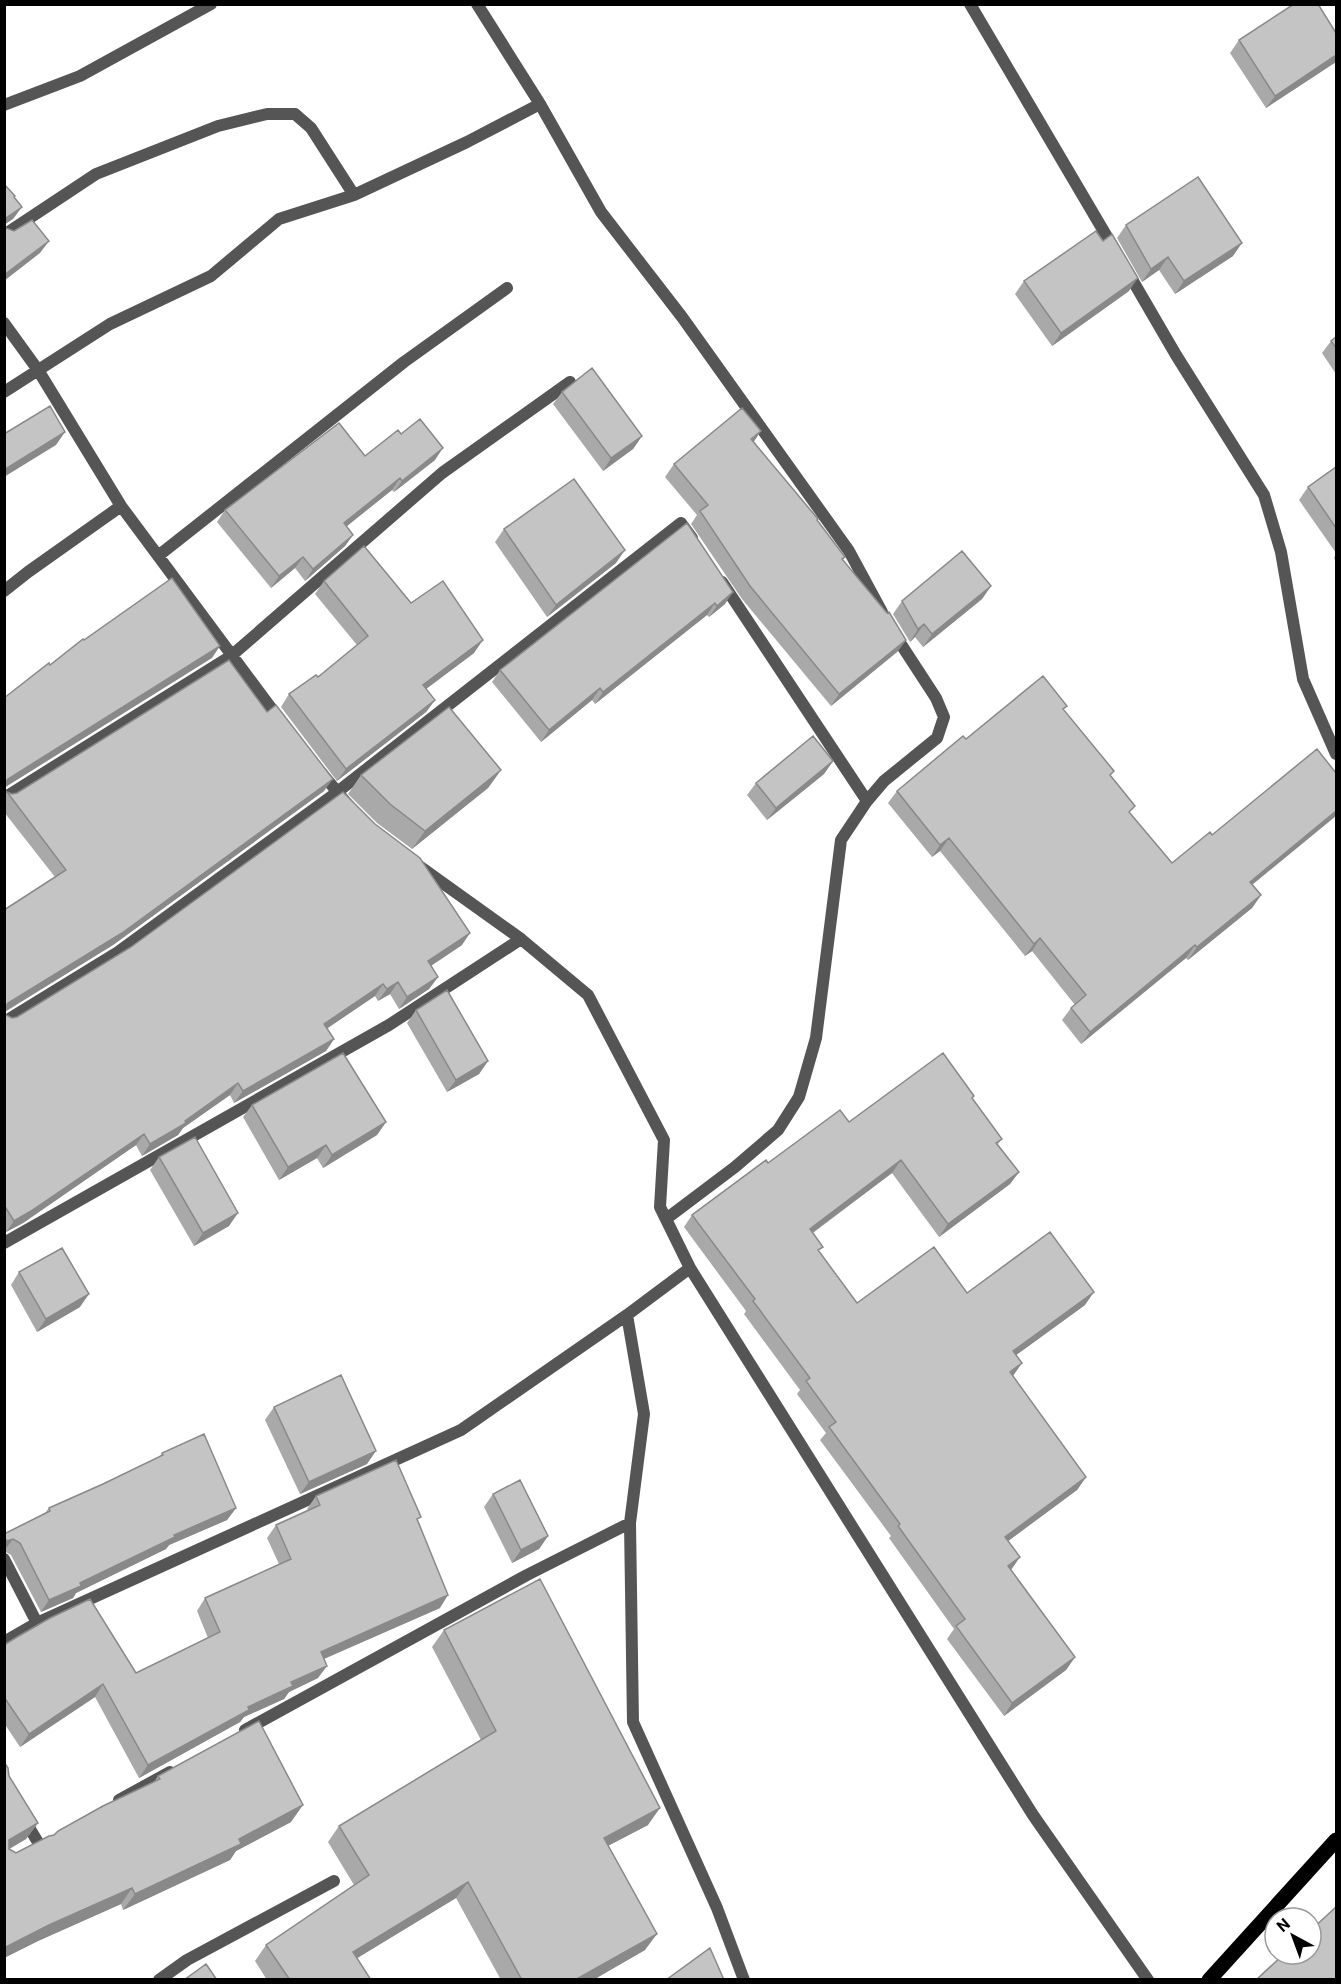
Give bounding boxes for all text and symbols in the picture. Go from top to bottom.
north arrow [1263,1906,1323,1966]
text: N [1273,1914,1294,1936]

